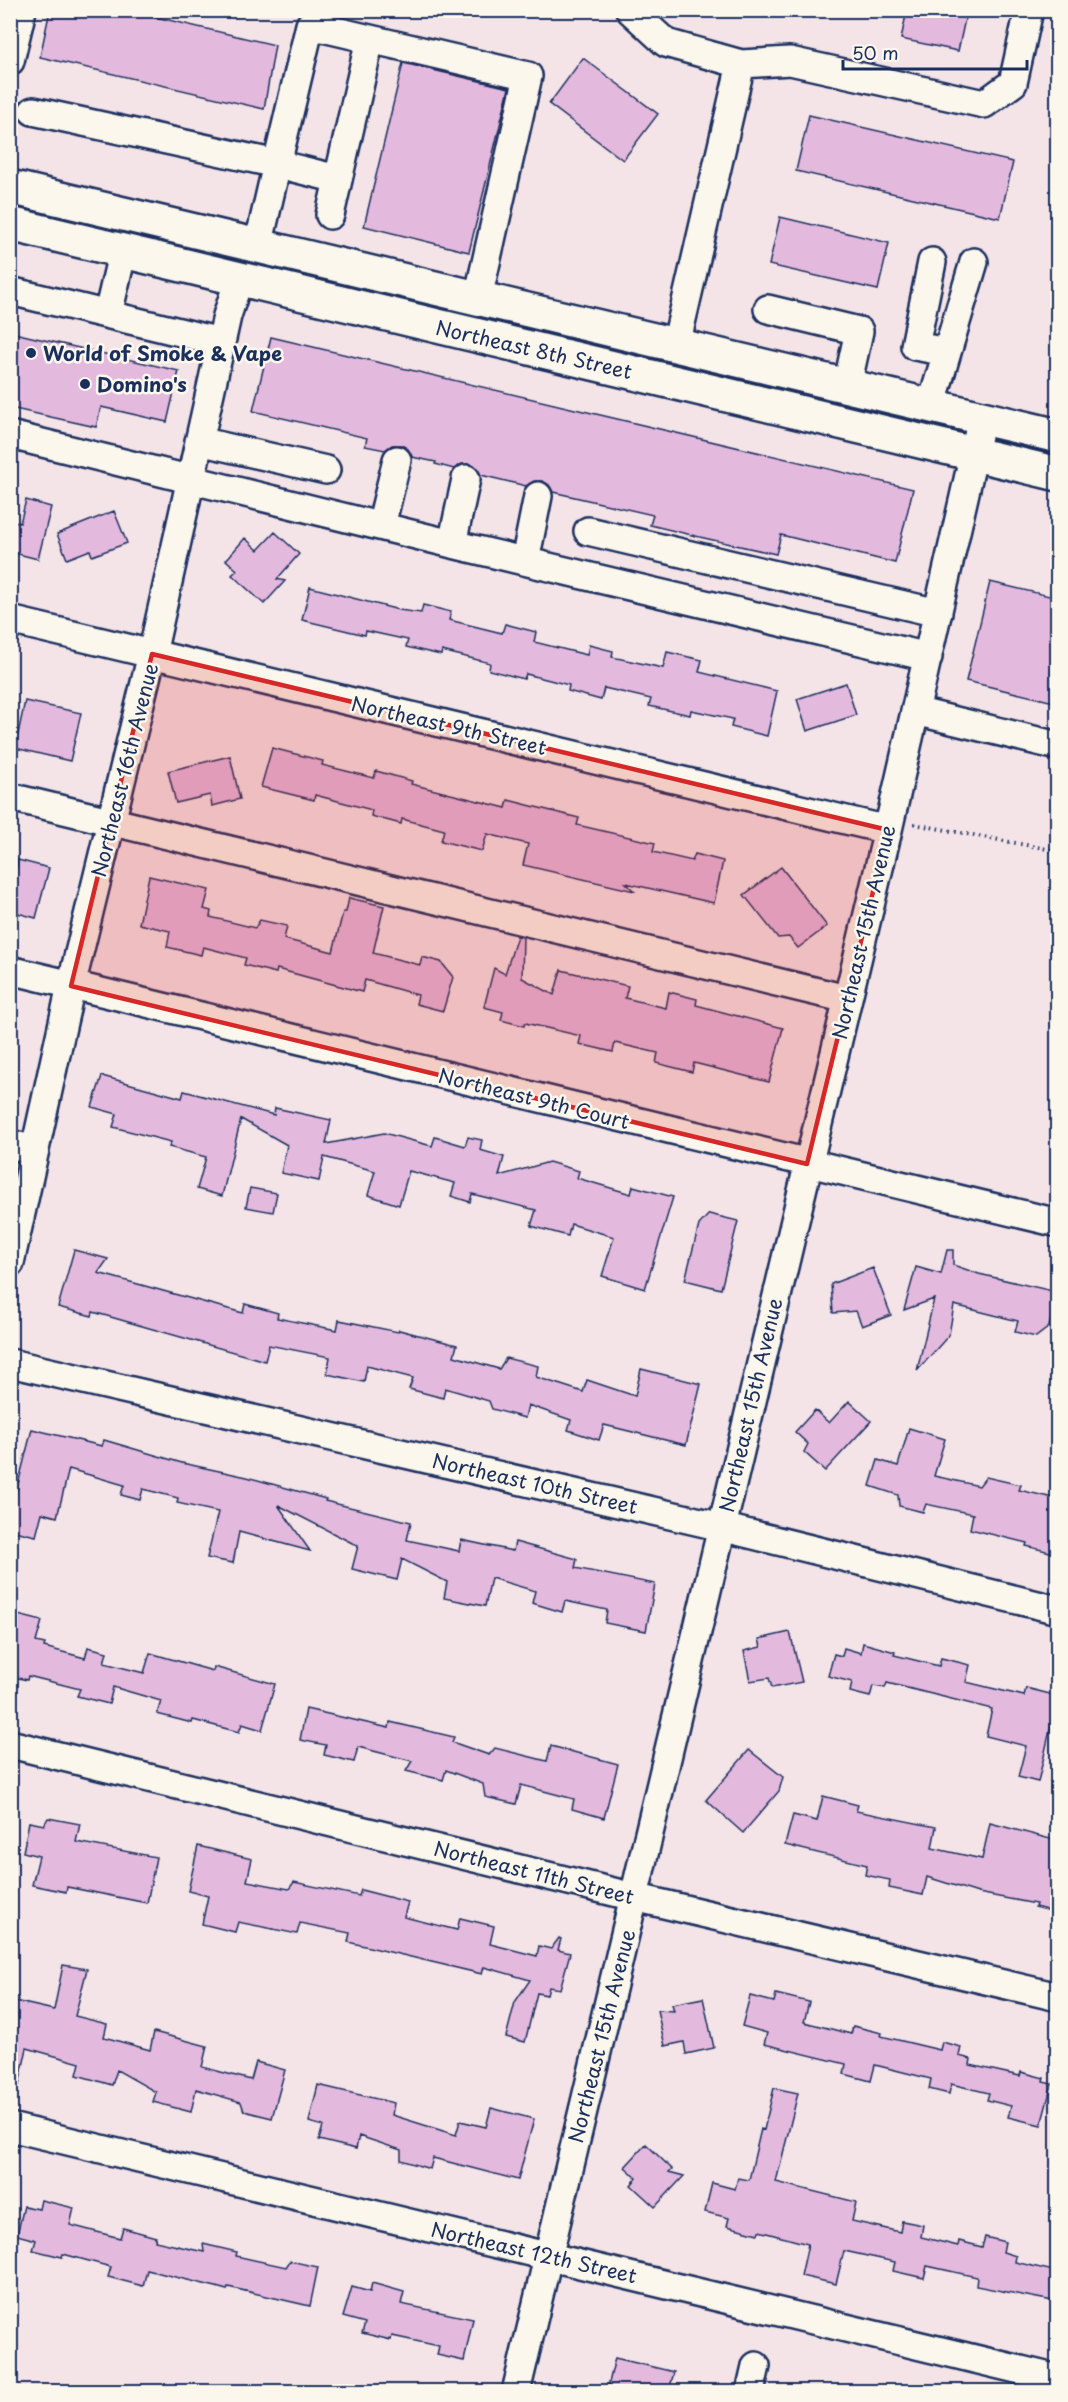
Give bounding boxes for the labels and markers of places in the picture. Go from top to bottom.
place label: World of Smoke & Vape [43,338,282,368]
marker: World of Smoke & Vape [24,346,38,360]
place label: Domino's [97,369,187,399]
marker: Domino's [78,377,92,391]

